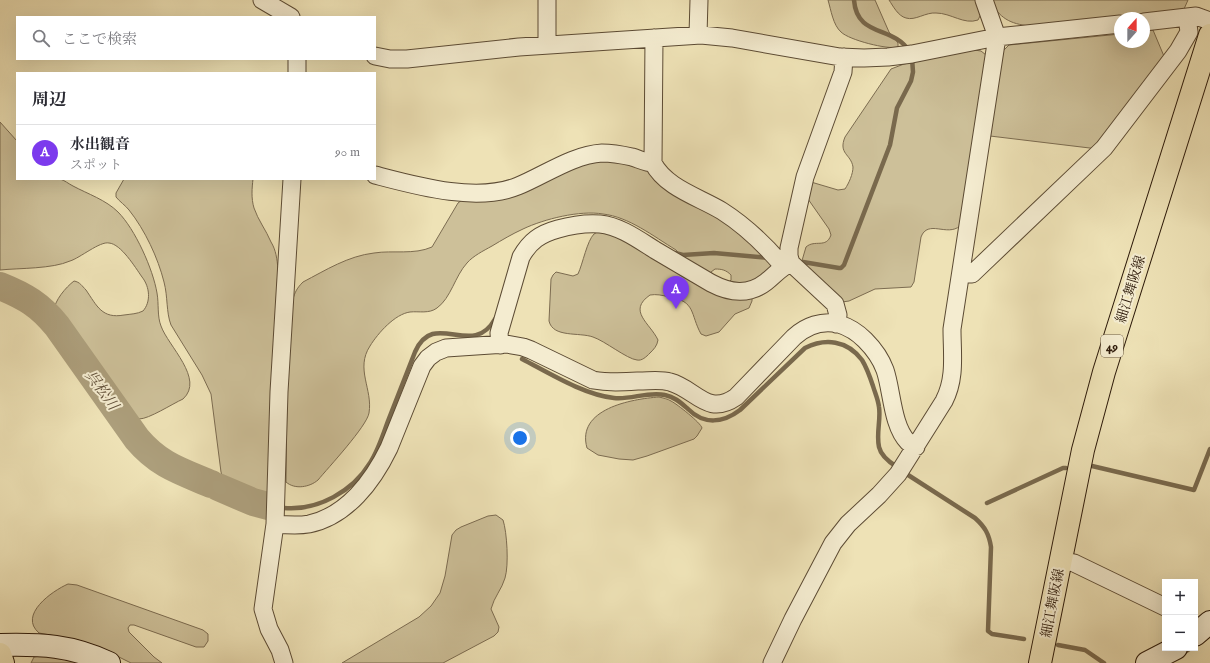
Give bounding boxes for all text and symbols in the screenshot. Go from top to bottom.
north arrow [1114,12,1150,48]
search box [16,16,376,60]
icon: search [30,27,52,49]
text: ここで検索 [62,30,137,49]
text: 周辺 [32,90,66,111]
text: 水出観音 [70,135,130,154]
text: A [41,144,49,161]
text: 90 m [335,144,360,161]
text: スポット [70,157,122,174]
street label: 細江舞阪線 [1112,253,1150,325]
pin: A [663,276,689,309]
road number: 49 [1101,335,1123,357]
water label: 呉松川 [81,367,124,416]
your location [510,428,530,448]
street label: 細江舞阪線 [1037,567,1068,639]
map controls [1162,579,1198,651]
button: + [1162,579,1198,615]
button: − [1162,615,1198,651]

